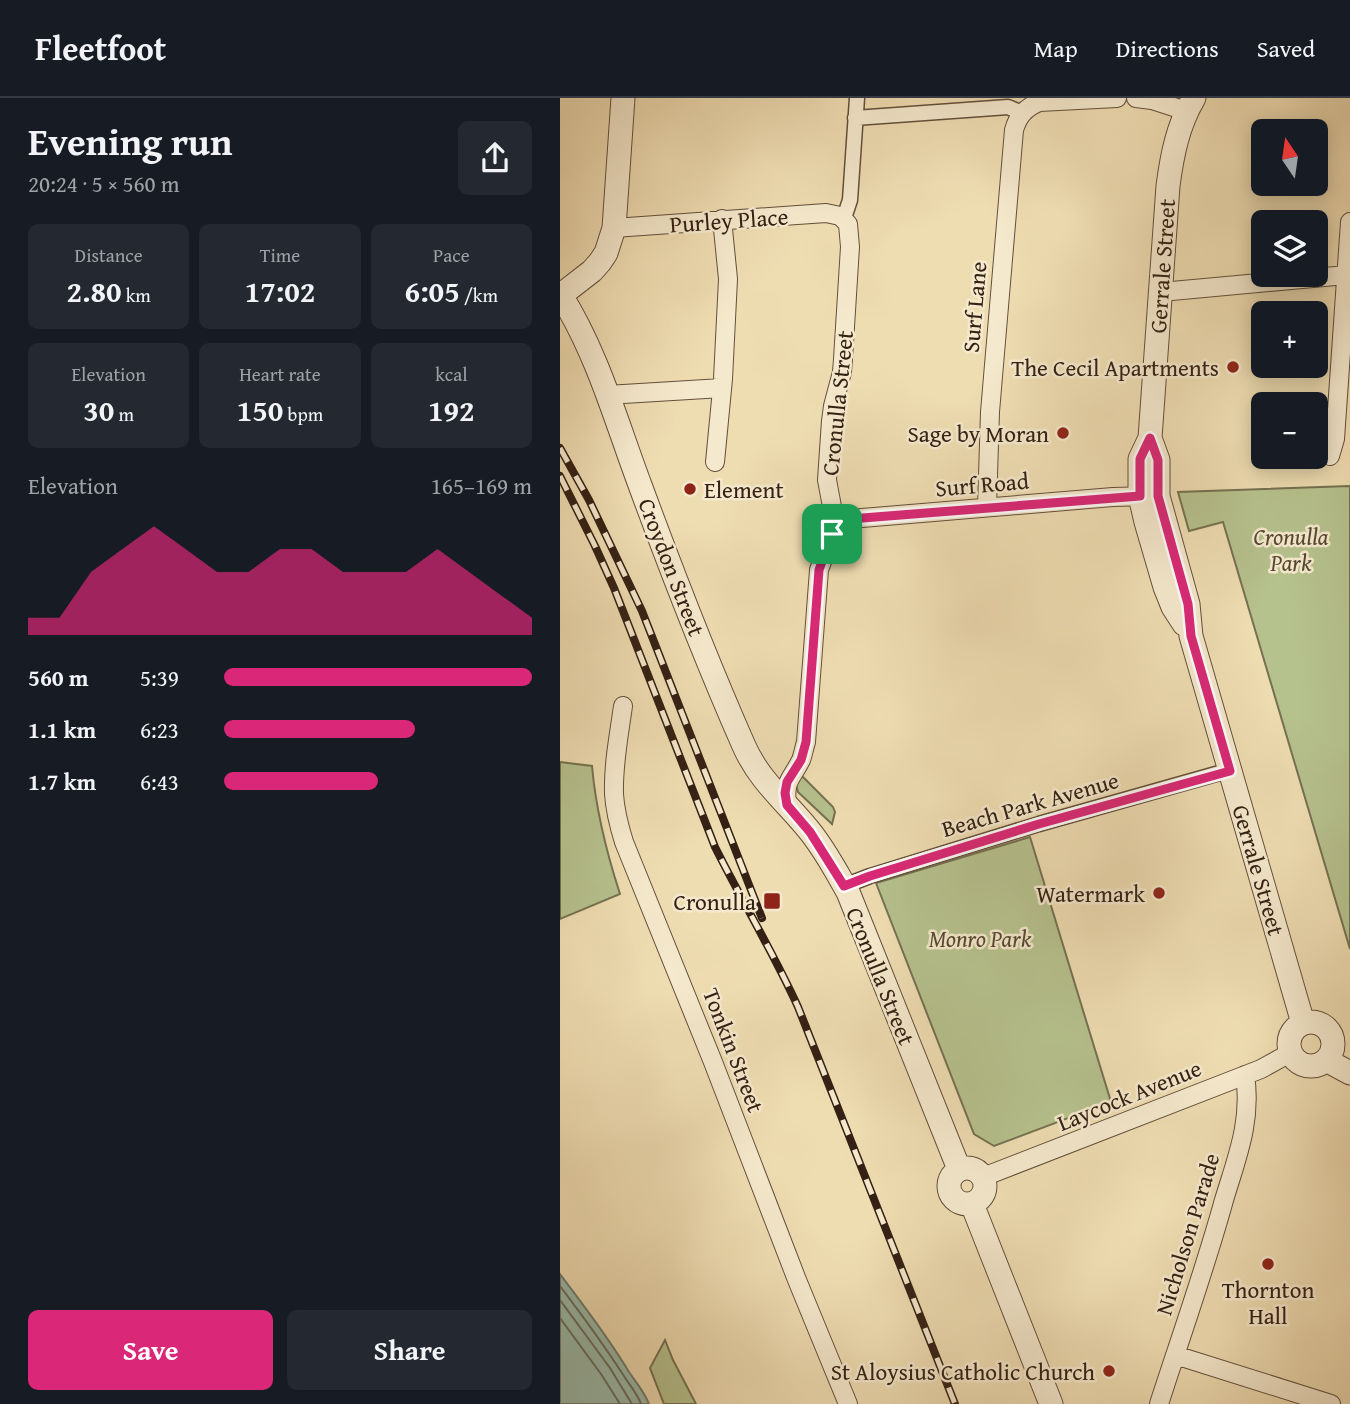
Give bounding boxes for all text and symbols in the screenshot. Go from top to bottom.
text: Fleetfoot [35,24,166,72]
text: Map [1034,31,1078,66]
text: Directions [1116,31,1219,66]
text: Saved [1257,31,1315,66]
text: Evening run [28,113,232,169]
north arrow [1251,119,1328,196]
map controls [1251,119,1328,469]
button: share [458,121,532,195]
text: 20:24 · 5 × 560 m [28,167,180,200]
street label: Gerrale Street [1141,198,1183,334]
street label: Purley Place [669,199,789,241]
button: layers [1251,210,1328,287]
text: Distance [75,241,143,269]
text: Time [260,241,300,269]
text: Pace [433,241,470,269]
street label: Surf Lane [954,260,994,354]
text: 2.80 [66,269,122,313]
text: 17:02 [245,269,315,313]
text: 6:05 [405,269,460,313]
text: km [122,281,151,309]
text: /km [460,281,498,309]
button: + [1251,301,1328,378]
street label: Cronulla Street [813,329,861,477]
place label: The Cecil Apartments [1011,351,1219,384]
marker: The Cecil Apartments [1225,359,1241,375]
text: Elevation [71,360,146,388]
text: Heart rate [239,360,321,388]
text: kcal [435,360,468,388]
text: 30 [83,388,114,432]
text: 150 [237,388,283,432]
text: 192 [428,388,475,432]
button: − [1251,392,1328,469]
text: m [114,400,134,428]
text: bpm [283,400,323,428]
place label: Sage by Moran [908,417,1049,450]
marker: Sage by Moran [1055,425,1071,441]
street label: Surf Road [934,463,1031,505]
text: Elevation [28,469,118,502]
text: 165–169 m [431,469,532,502]
place label: Element [704,473,784,506]
marker: Element [682,481,698,497]
street label: Croydon Street [631,493,713,641]
pin [802,504,862,564]
icon: arrive [813,515,851,553]
park label: Cronulla Park [1254,520,1329,579]
text: 560 m [28,661,89,694]
text: 5:39 [140,661,179,694]
text: 1.1 km [28,713,96,746]
text: 6:23 [140,713,179,746]
street label: Beach Park Avenue [938,763,1122,845]
text: 1.7 km [28,765,96,798]
text: 6:43 [140,765,179,798]
street label: Gerrale Street [1225,801,1293,939]
place label: Watermark [1036,877,1145,910]
place label: Cronulla [673,885,756,918]
marker: Watermark [1151,885,1167,901]
marker: Cronulla [762,891,782,911]
street label: Cronulla Street [838,902,924,1050]
park label: Monro Park [929,922,1032,955]
street label: Tonkin Street [695,983,773,1117]
street label: Laycock Avenue [1052,1051,1206,1139]
street label: Nicholson Parade [1147,1149,1227,1319]
marker: Thornton Hall [1260,1256,1276,1272]
place label: Thornton Hall [1222,1273,1314,1332]
button: Save [28,1310,273,1390]
button: Share [287,1310,532,1390]
place label: St Aloysius Catholic Church [831,1355,1095,1388]
marker: St Aloysius Catholic Church [1101,1363,1117,1379]

